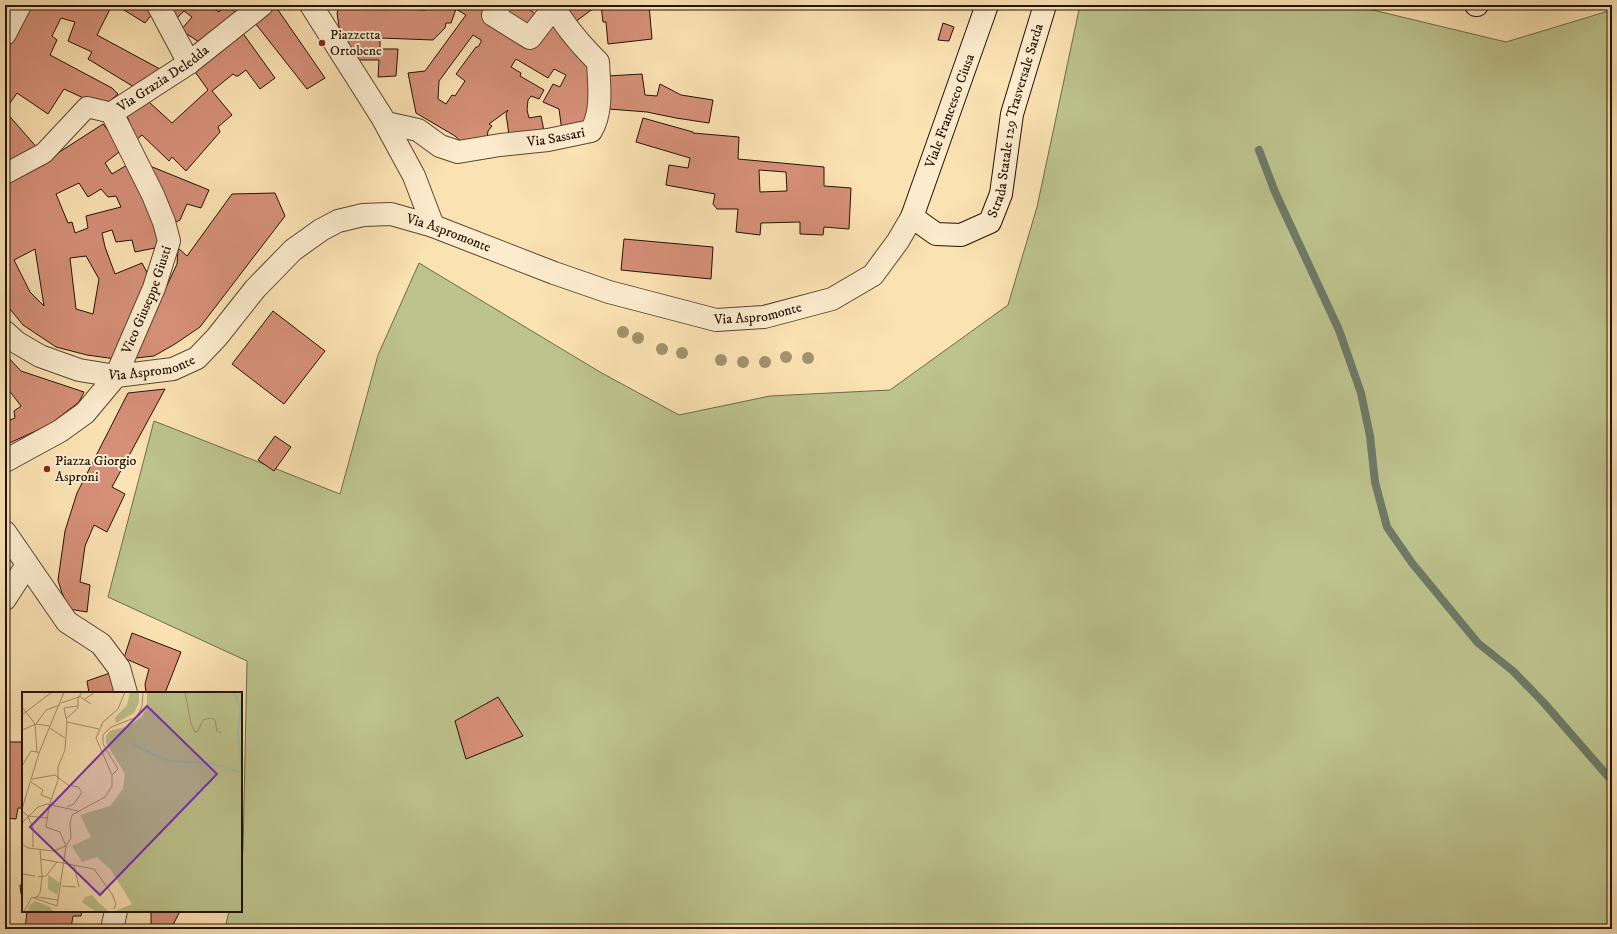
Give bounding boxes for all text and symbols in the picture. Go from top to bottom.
street label: Strada Statale 129 Trasversale Sarda [984,22,1048,220]
place label: Piazzetta Ortobene [330,26,382,60]
marker: Piazzetta Ortobene [317,38,327,48]
street label: Via Grazia Deledda [113,41,213,117]
street label: Viale Francesco Ciusa [921,51,979,171]
street label: Via Sassari [525,123,587,151]
street label: Via Aspromonte [403,210,494,257]
street label: Vico Giuseppe Giusti [117,243,176,358]
street label: Via Aspromonte [712,298,804,329]
street label: Via Aspromonte [106,351,198,385]
place label: Piazza Giorgio Asproni [55,452,137,486]
marker: Piazza Giorgio Asproni [42,464,52,474]
inset map [22,692,242,912]

